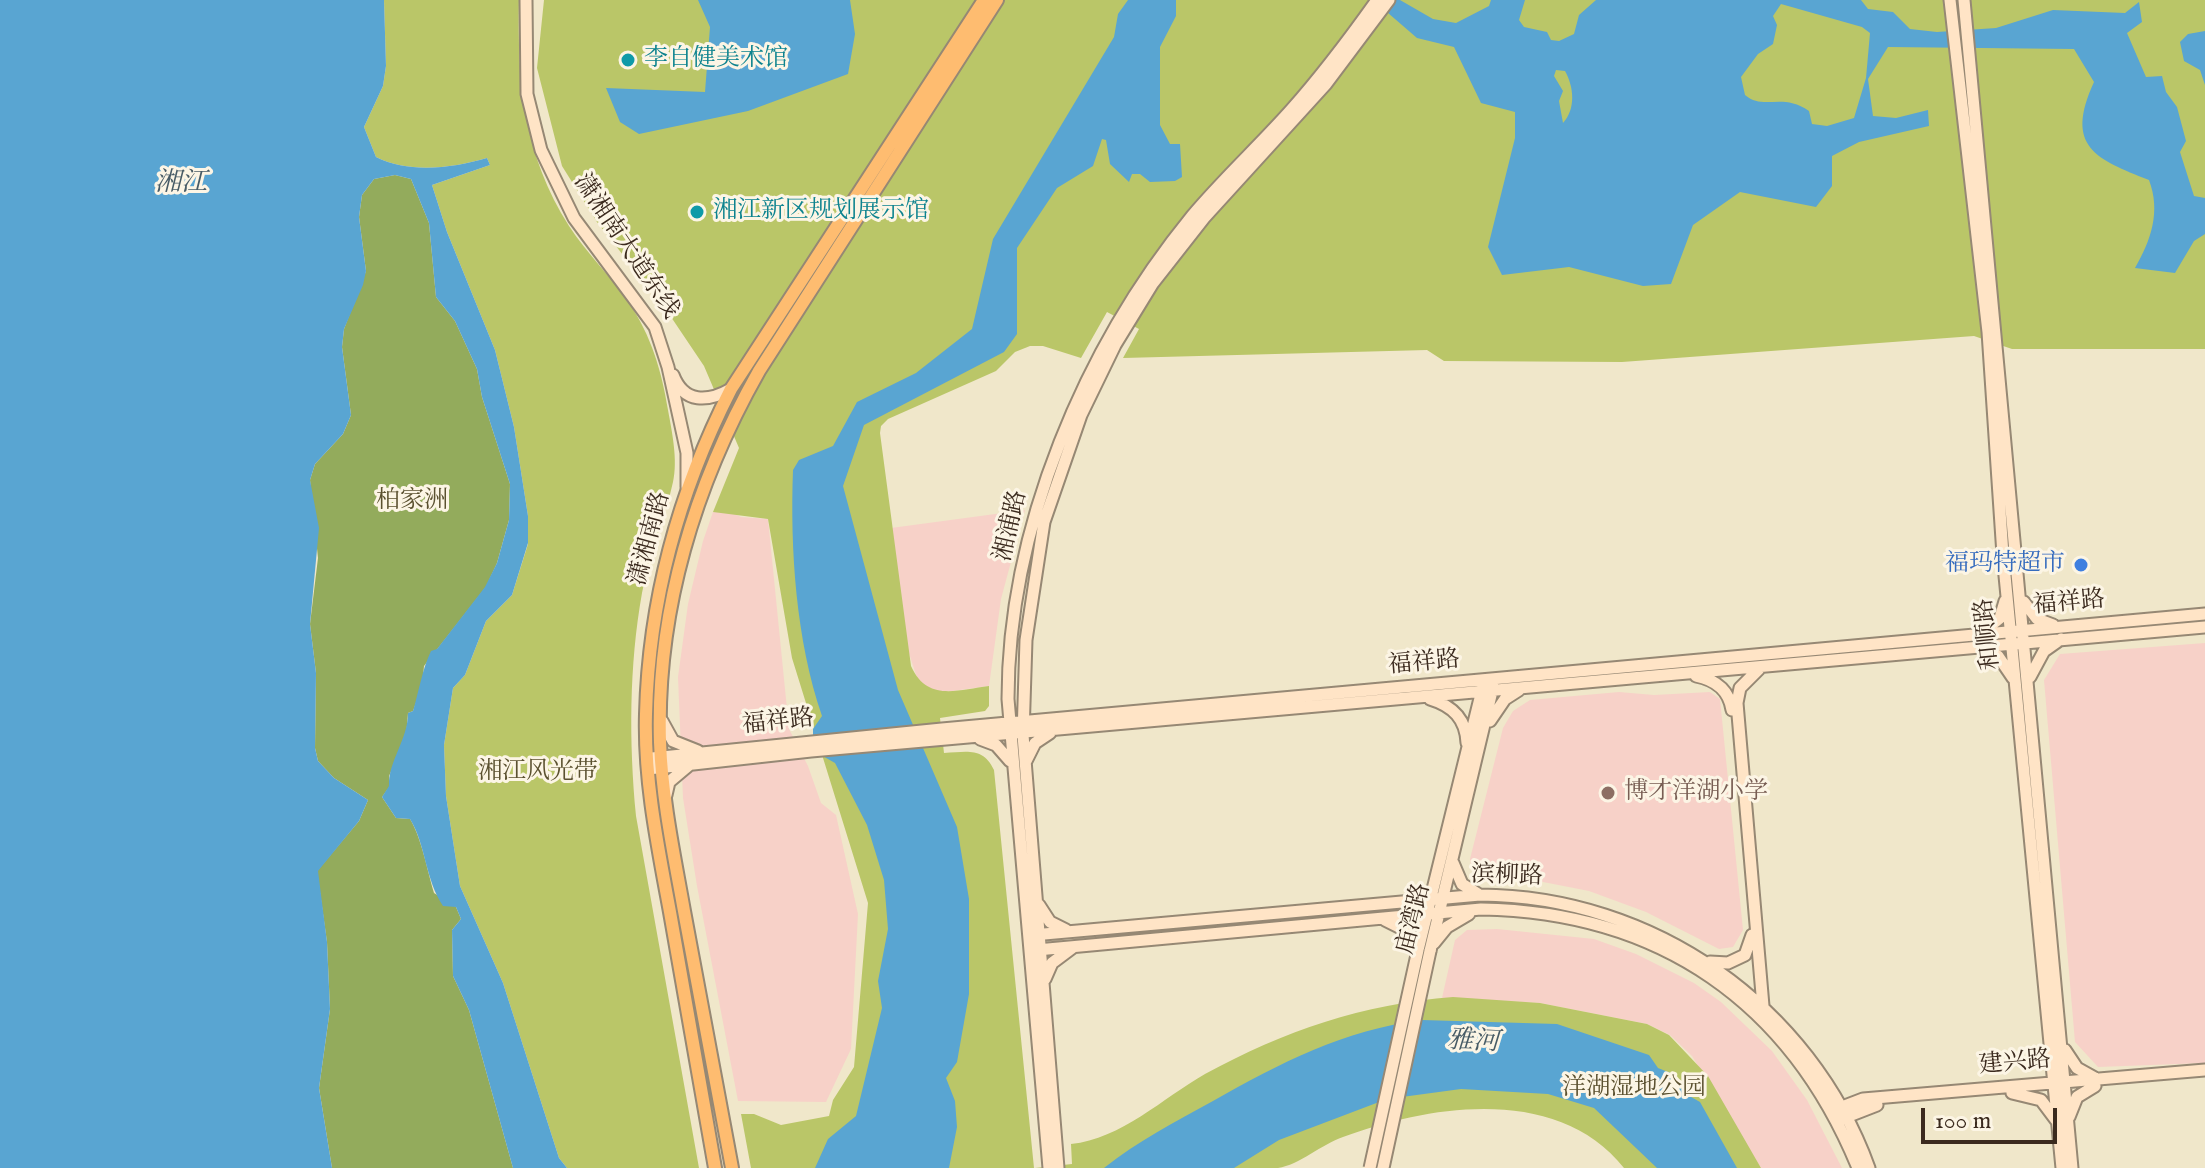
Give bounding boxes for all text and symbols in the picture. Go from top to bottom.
place label: 李自健美术馆 [644,46,788,74]
marker: 李自健美术馆 [619,51,637,69]
water label: 湘江 [155,169,207,201]
street label: 潇湘南大道东线 [566,169,684,325]
place label: 湘江新区规划展示馆 [713,198,929,226]
marker: 湘江新区规划展示馆 [688,203,706,221]
park label: 柏家洲 [376,488,448,516]
street label: 湘浦路 [990,488,1034,564]
street label: 潇湘南路 [625,489,677,589]
place label: 福玛特超市 [1945,551,2065,579]
marker: 福玛特超市 [2072,556,2090,574]
street label: 福祥路 [2032,587,2106,621]
street label: 和顺路 [1971,597,2007,671]
street label: 福祥路 [1387,647,1461,681]
street label: 福祥路 [741,705,815,741]
park label: 湘江风光带 [478,759,598,787]
place label: 博才洋湖小学 [1624,779,1768,807]
marker: 博才洋湖小学 [1599,784,1617,802]
street label: 滨柳路 [1471,861,1543,893]
street label: 庙湾路 [1392,881,1438,957]
water label: 雅河 [1446,1026,1500,1060]
street label: 建兴路 [1978,1047,2052,1081]
park label: 洋湖湿地公园 [1562,1075,1706,1103]
scale bar [1925,1092,2061,1142]
text: 100 m [1935,1106,1991,1137]

